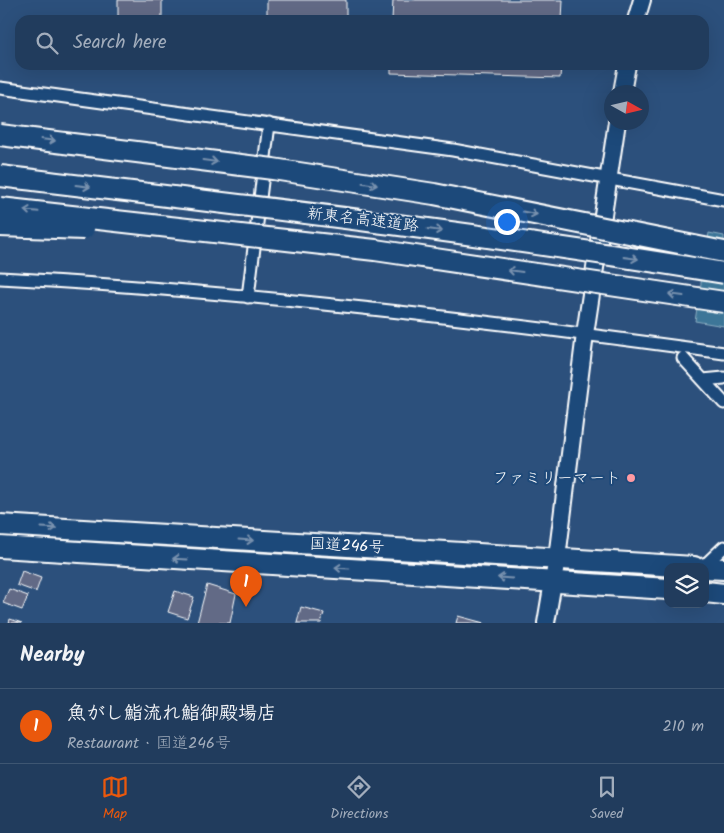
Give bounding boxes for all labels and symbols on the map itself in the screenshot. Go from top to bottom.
north arrow [604,85,649,130]
one-way arrow [40,135,56,145]
one-way arrow [201,156,217,166]
one-way arrow [362,180,378,190]
one-way arrow [75,181,91,191]
street label: 新東名高速道路 [306,201,420,239]
one-way arrow [24,206,40,216]
your location [494,209,520,235]
one-way arrow [522,209,538,218]
one-way arrow [427,225,443,235]
one-way arrow [623,253,639,263]
one-way arrow [507,265,523,275]
one-way arrow [668,289,684,299]
place label: ファミリーマート [493,466,621,491]
marker: ファミリーマート [625,472,637,484]
one-way arrow [40,524,56,533]
street label: 国道246号 [309,532,385,560]
one-way arrow [238,535,254,544]
one-way arrow [172,554,188,563]
one-way arrow [335,564,351,573]
pin: 1 [230,566,262,607]
one-way arrow [497,574,513,583]

